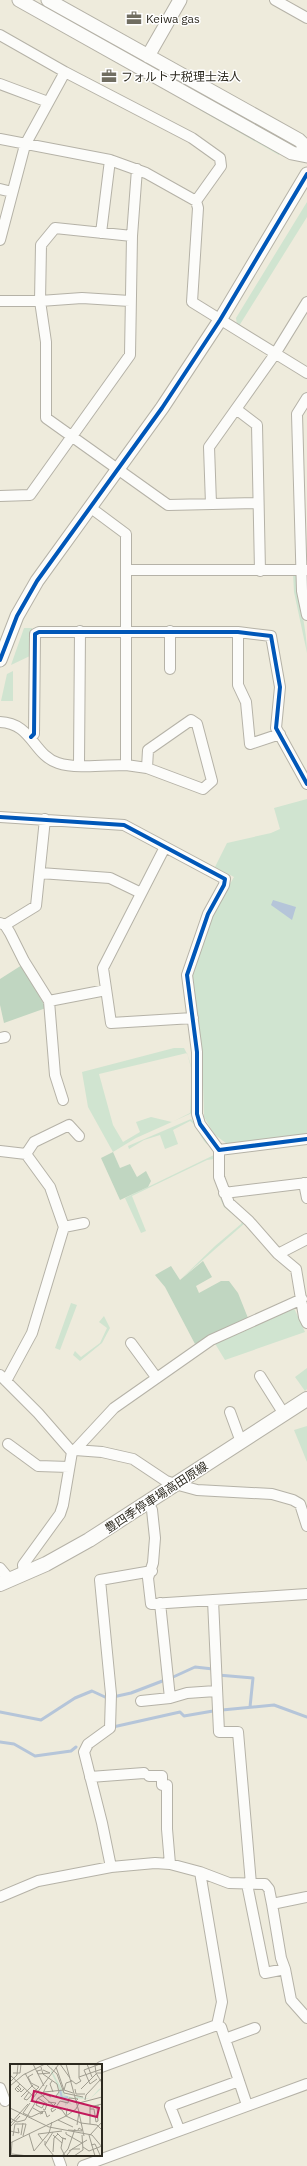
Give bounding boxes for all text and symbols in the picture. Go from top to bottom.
office icon: Keiwa gas [125,9,143,27]
place label: Keiwa gas [146,11,200,26]
office icon: フォルトナ税理士法人 [100,67,118,85]
place label: フォルトナ税理士法人 [121,69,241,84]
street label: 豊四季停車場高田原線 [102,1458,210,1536]
inset map [10,2064,102,2156]

